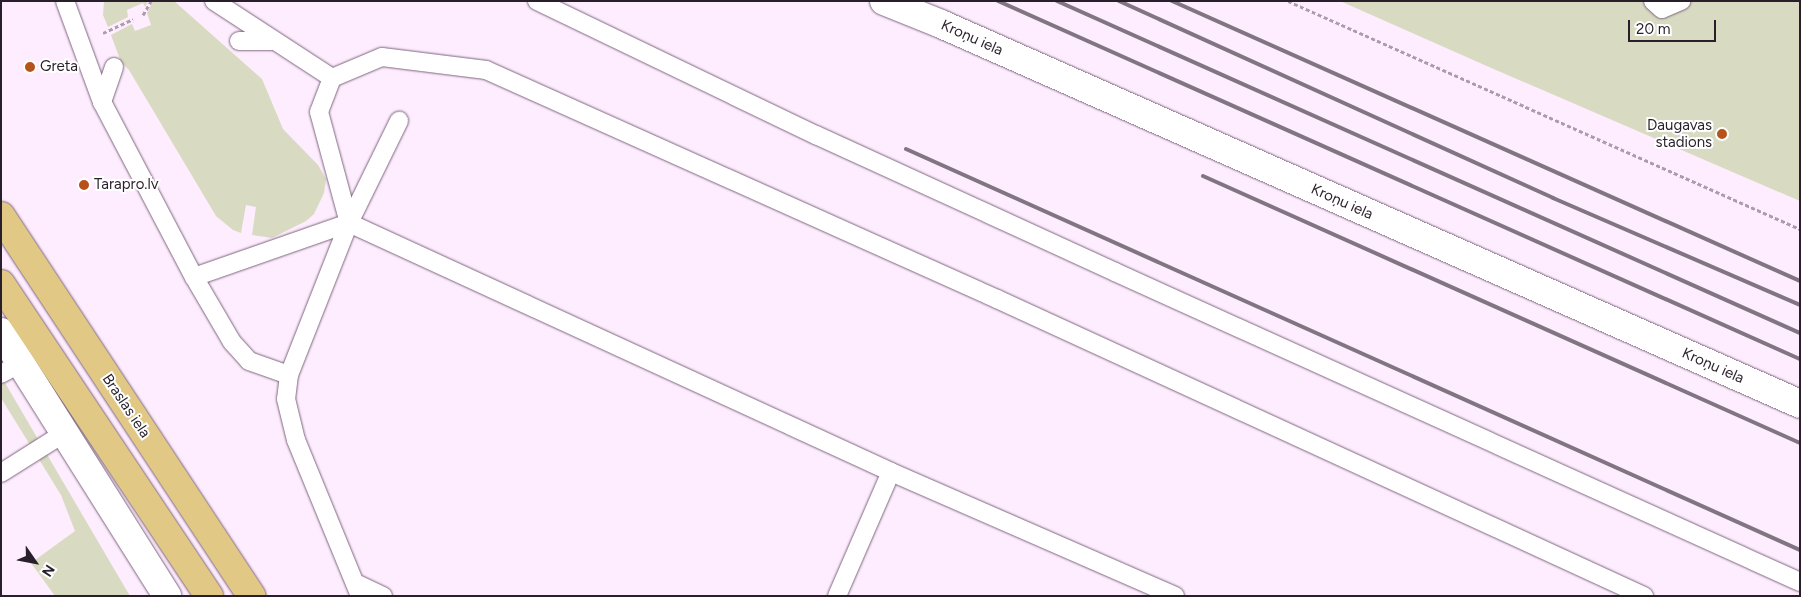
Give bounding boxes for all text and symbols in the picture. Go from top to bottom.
scale bar [1631,10,1718,42]
street label: Kroņu iela [938,16,1006,60]
text: 20 m [1636,20,1670,38]
place label: Greta [40,58,78,76]
marker: Greta [24,61,36,73]
place label: Daugavas stadions [1647,116,1712,151]
marker: Daugavas stadions [1716,128,1728,140]
place label: Tarapro.lv [94,176,159,194]
marker: Tarapro.lv [78,179,90,191]
street label: Kroņu iela [1308,180,1376,224]
street label: Kroņu iela [1679,344,1747,388]
street label: Braslas iela [98,371,154,441]
north arrow [10,537,60,587]
text: N [38,561,58,580]

